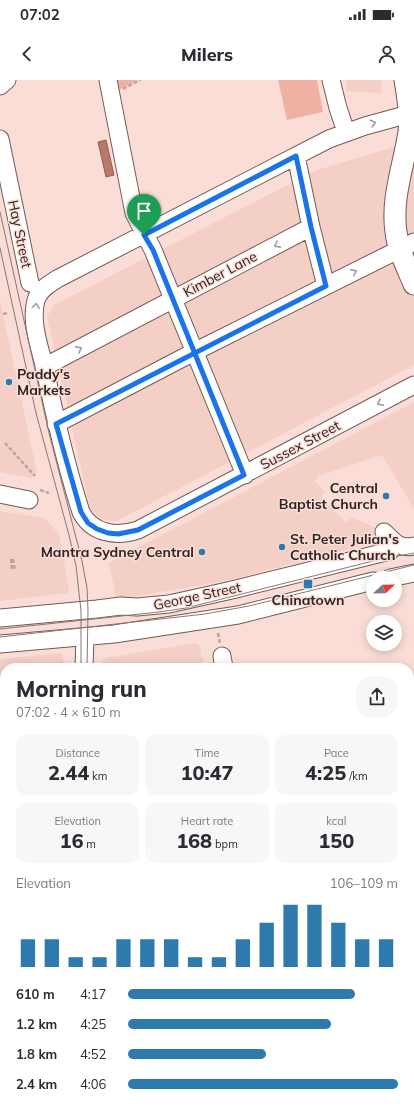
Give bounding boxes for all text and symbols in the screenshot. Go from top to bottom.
text: 07:02 [20,5,60,24]
icon: back [16,43,38,65]
text: Milers [181,43,233,66]
icon: person [376,43,398,65]
one-way arrow [370,119,377,128]
pin [127,194,161,235]
street label: Hay Street [4,198,36,270]
icon: arrive [133,200,155,222]
one-way arrow [273,240,281,247]
street label: Kimber Lane [180,247,260,301]
one-way arrow [350,269,357,277]
one-way arrow [31,303,40,310]
one-way arrow [74,346,82,354]
place label: Paddy's Markets [17,365,71,399]
marker: Paddy's Markets [4,377,14,387]
one-way arrow [376,399,384,406]
street label: Sussex Street [257,416,343,474]
place label: Central Baptist Church [279,479,378,513]
marker: Central Baptist Church [381,491,391,501]
place label: St. Peter Julian's Catholic Church [290,530,399,564]
marker: St. Peter Julian's Catholic Church [277,542,287,552]
place label: Mantra Sydney Central [41,543,194,561]
marker: Mantra Sydney Central [197,547,207,557]
north arrow [366,571,402,607]
map controls [366,571,402,651]
street label: George Street [151,578,243,614]
marker: Chinatown [302,578,314,590]
place label: Chinatown [272,591,345,609]
button: layers [366,615,402,651]
text: Morning run [16,675,147,703]
button: share [356,676,398,718]
text: 07:02 · 4 × 610 m [16,704,121,720]
text: Distance [55,746,100,760]
text: Time [195,746,219,760]
text: Pace [324,746,349,760]
text: 2.44 [48,760,89,785]
text: 10:47 [180,760,234,785]
text: 4:25 [305,760,346,785]
text: km [89,769,107,783]
text: /km [346,769,368,783]
text: Elevation [54,814,101,828]
text: Heart rate [181,814,233,828]
text: kcal [326,814,346,828]
text: 16 [59,828,83,853]
text: 168 [176,828,212,853]
text: 150 [318,828,354,853]
text: m [83,837,96,851]
text: bpm [212,837,238,851]
text: Elevation [16,875,71,891]
text: 106–109 m [330,875,398,891]
text: 610 m [16,986,55,1002]
text: 4:17 [80,986,106,1002]
text: 1.2 km [16,1016,57,1032]
text: 4:25 [80,1016,106,1032]
text: 1.8 km [16,1046,57,1062]
text: 4:52 [80,1046,106,1062]
text: 2.4 km [16,1076,57,1092]
text: 4:06 [80,1076,106,1092]

